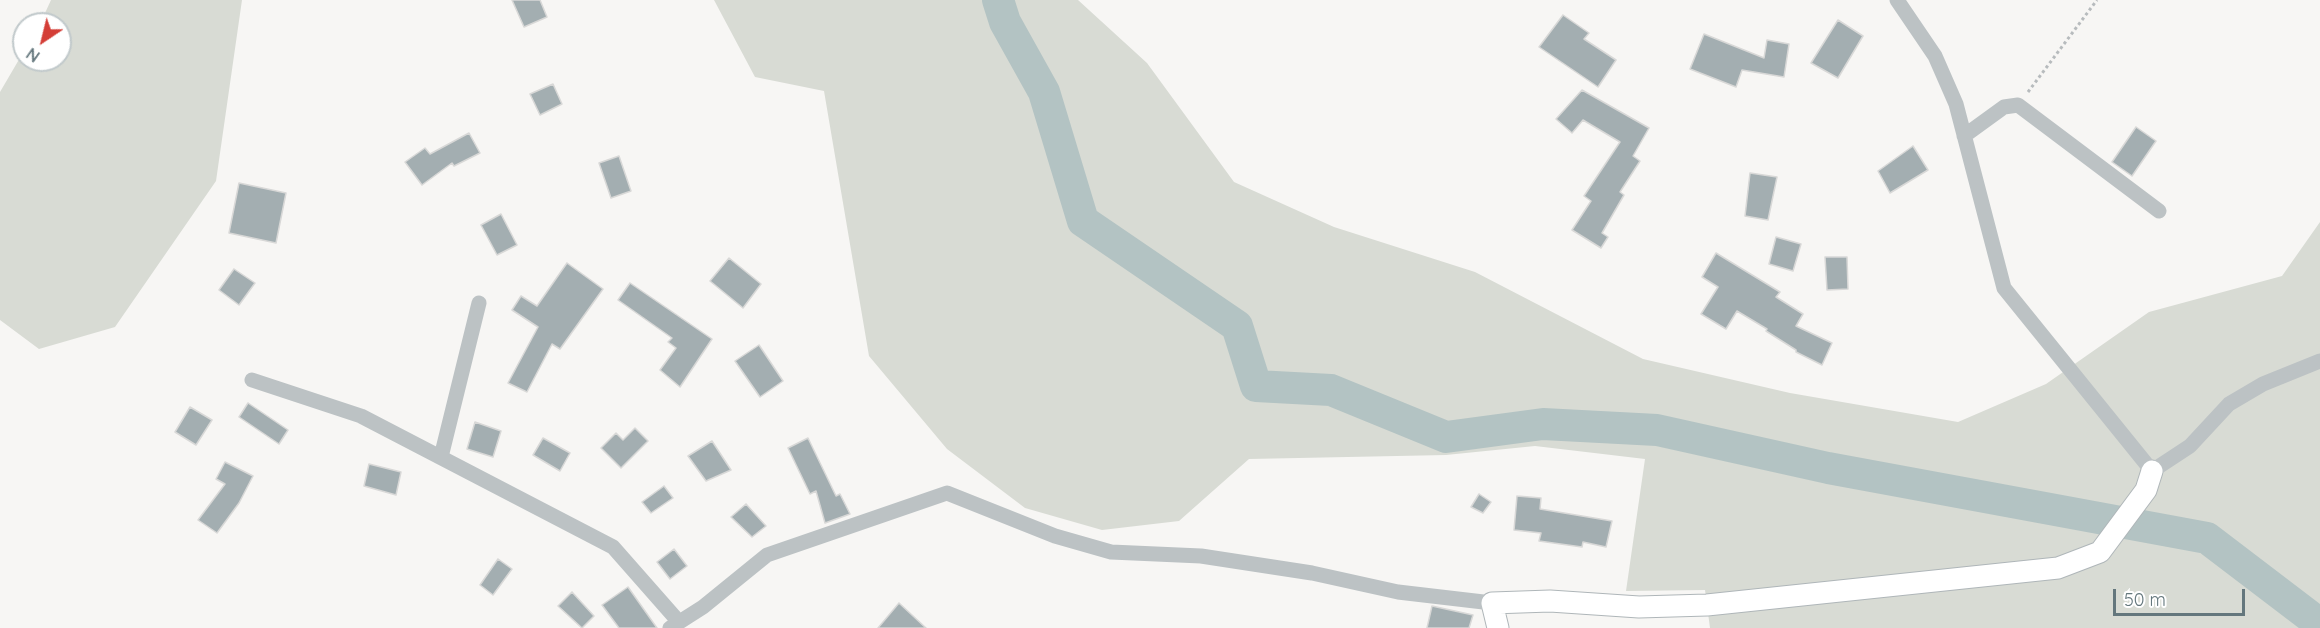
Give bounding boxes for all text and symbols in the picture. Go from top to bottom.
north arrow [12,12,72,72]
text: N [22,44,43,67]
scale bar [2116,577,2248,615]
text: 50 m [2124,588,2166,611]

